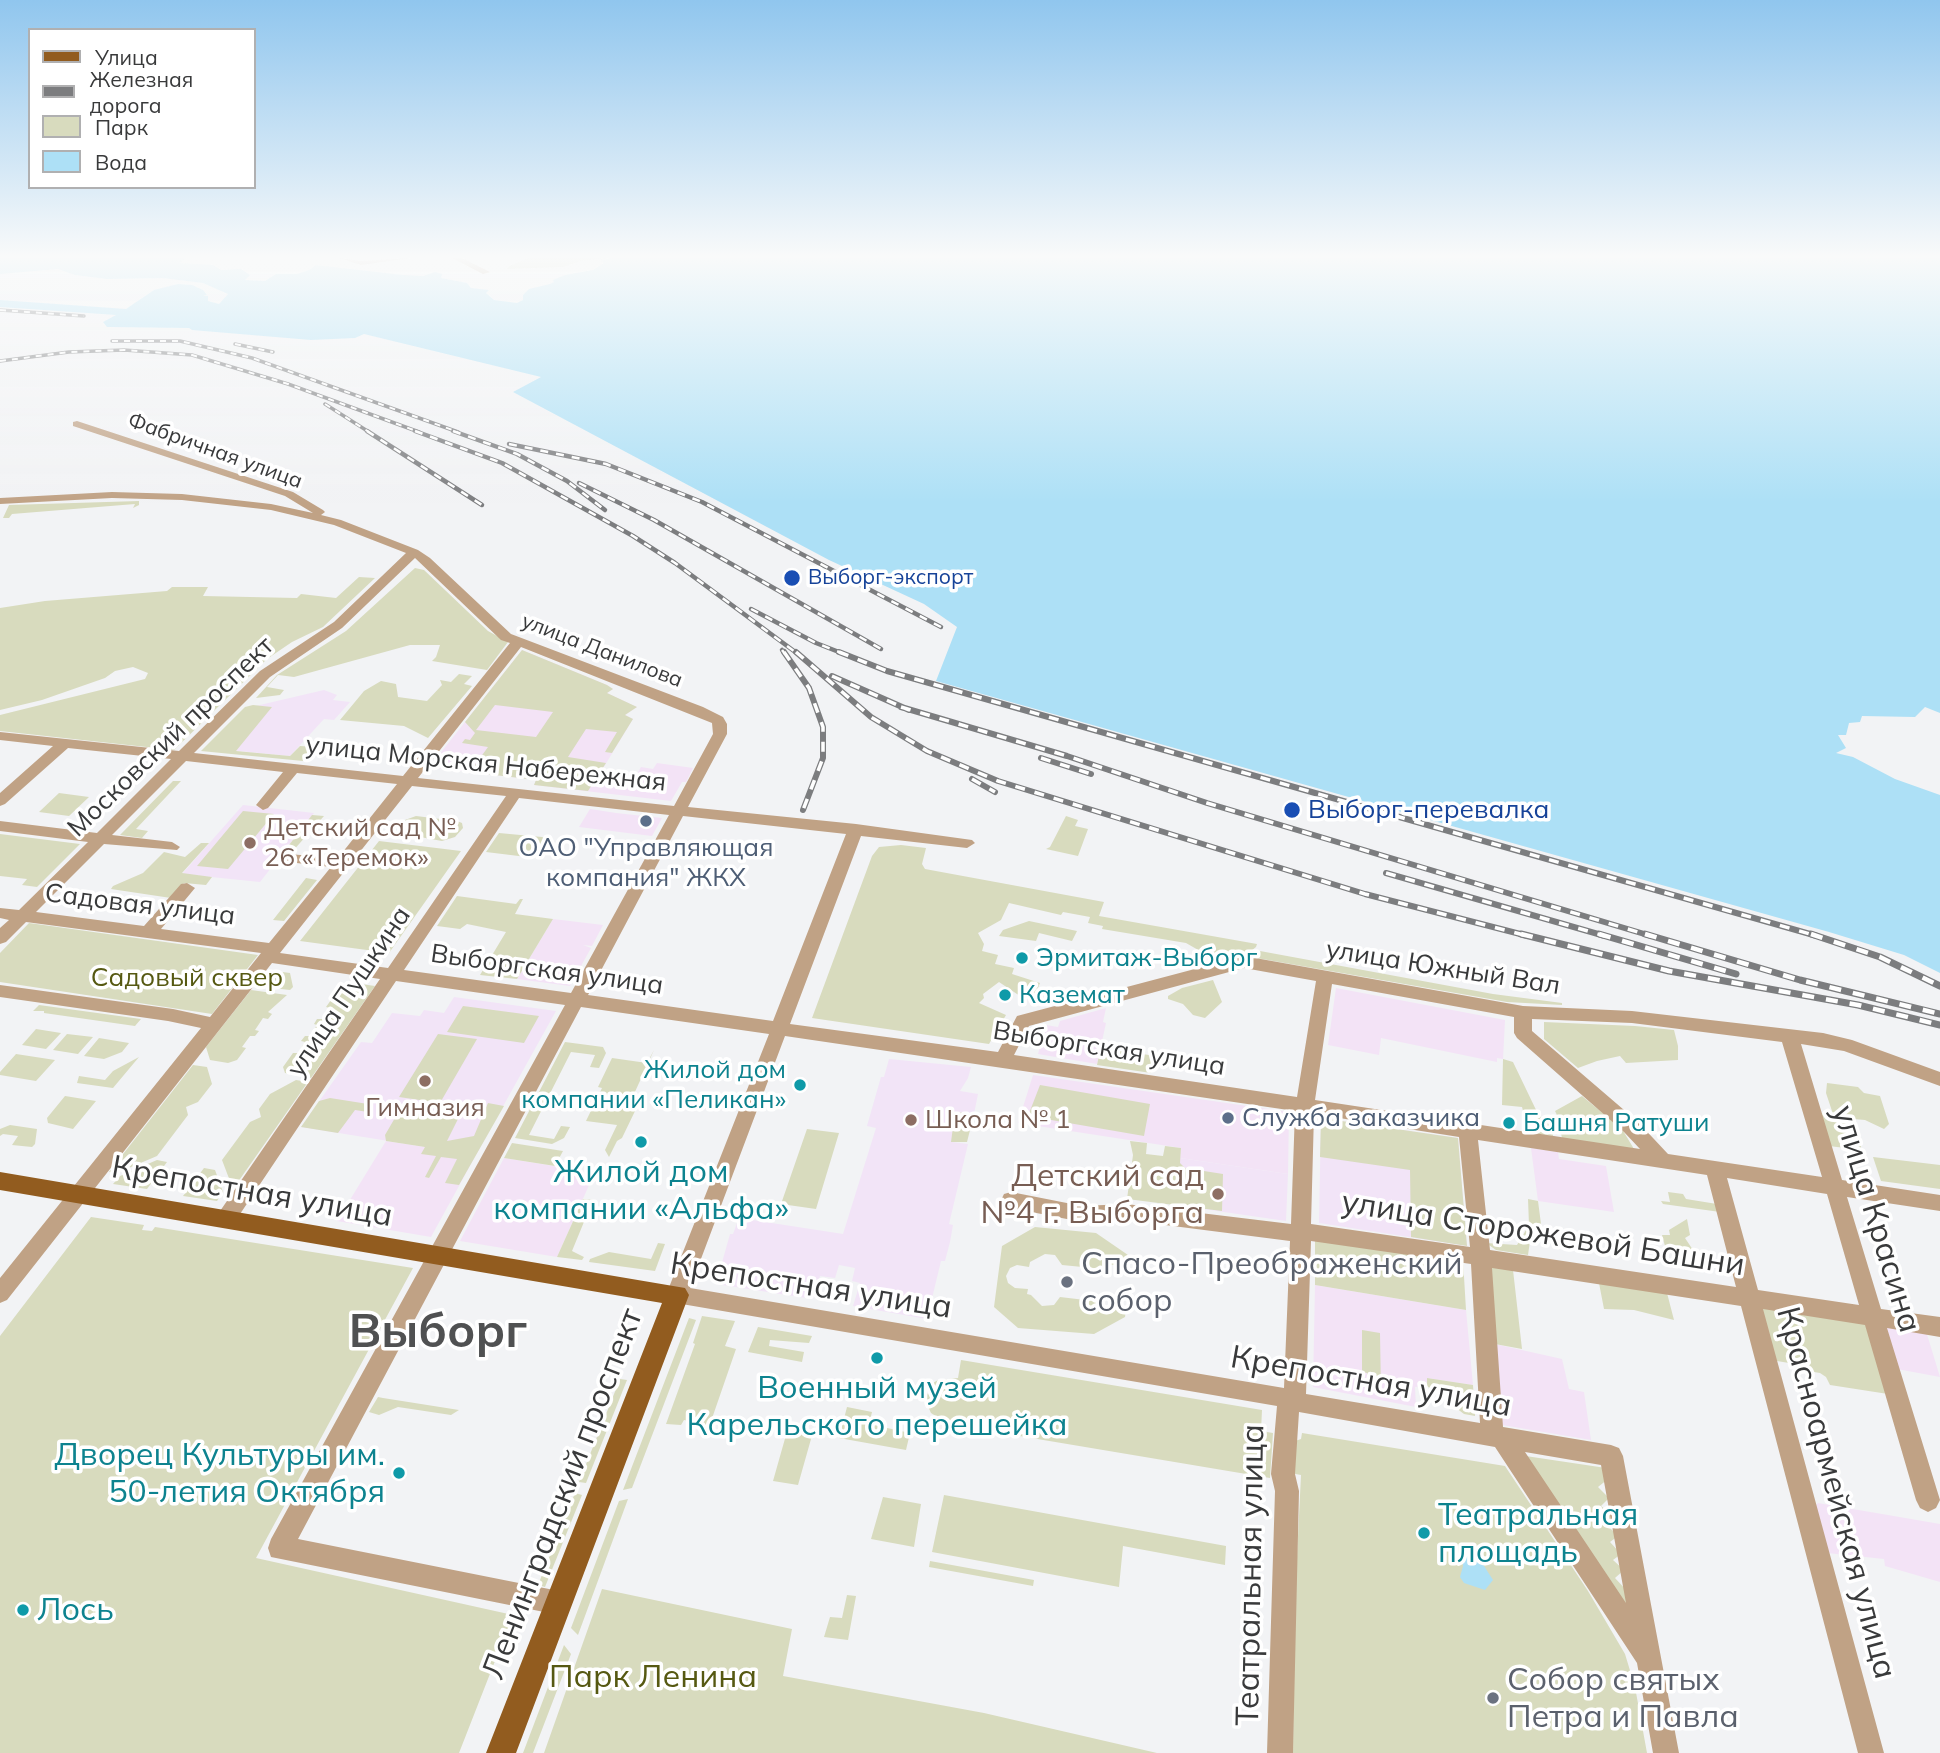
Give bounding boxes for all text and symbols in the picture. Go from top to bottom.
legend [28,28,256,189]
text: Улица [95,44,158,70]
text: Железная дорога [89,66,193,118]
text: Парк [95,114,148,140]
text: Вода [95,149,147,175]
street label: Фабричная улица [124,408,306,494]
place label: Выборг-экспорт [808,565,973,591]
marker: Выборг-экспорт [782,568,802,588]
street label: улица Данилова [518,609,686,693]
street label: Московский проспект [62,631,280,843]
street label: улица Морская Набережная [304,730,668,798]
place label: Выборг-перевалка [1308,794,1549,826]
marker: Выборг-перевалка [1282,800,1302,820]
place label: Детский сад № 26 «Теремок» [264,812,456,874]
marker: ОАО "Управляющая компания" ЖКХ [638,813,654,829]
place label: ОАО "Управляющая компания" ЖКХ [519,832,773,894]
marker: Детский сад № 26 «Теремок» [242,835,258,851]
street label: Садовая улица [43,878,237,932]
street label: улица Пушкина [281,901,417,1083]
street label: улица Южный Вал [1324,934,1562,1002]
street label: Выборгская улица [429,938,665,1002]
place label: Эрмитаж-Выборг [1036,942,1257,974]
marker: Эрмитаж-Выборг [1014,950,1030,966]
park label: Садовый сквер [91,962,283,994]
place label: Каземат [1019,979,1125,1011]
marker: Каземат [997,987,1013,1003]
street label: Выборгская улица [991,1015,1227,1083]
place label: Жилой дом компании «Пеликан» [521,1054,786,1116]
marker: Гимназия [417,1073,433,1089]
marker: Жилой дом компании «Пеликан» [792,1077,808,1093]
place label: Гимназия [365,1092,485,1124]
street label: улица Красина [1823,1101,1929,1337]
place label: Служба заказчика [1242,1102,1480,1134]
place label: Школа № 1 [925,1104,1070,1136]
place label: Башня Ратуши [1523,1107,1709,1139]
marker: Служба заказчика [1220,1110,1236,1126]
marker: Школа № 1 [903,1112,919,1128]
marker: Башня Ратуши [1501,1115,1517,1131]
marker: Жилой дом компании «Альфа» [633,1134,649,1150]
street label: Крепостная улица [109,1148,395,1236]
place label: Жилой дом компании «Альфа» [493,1153,789,1228]
place label: Детский сад №4 г. Выборга [980,1157,1204,1232]
street label: улица Сторожевой Башни [1339,1183,1747,1285]
marker: Детский сад №4 г. Выборга [1210,1186,1226,1202]
street label: Крепостная улица [668,1245,954,1327]
place label: Спасо-Преображенский собор [1081,1245,1463,1320]
marker: Спасо-Преображенский собор [1059,1274,1075,1290]
street label: Ленинградский проспект [475,1303,651,1685]
street label: Красноармейская улица [1768,1303,1904,1683]
district label: Выборг [349,1305,527,1361]
street label: Крепостная улица [1228,1338,1514,1426]
marker: Военный музей Карельского перешейка [869,1350,885,1366]
place label: Военный музей Карельского перешейка [687,1369,1067,1444]
street label: Театральная улица [1229,1424,1273,1726]
place label: Дворец Культуры им. 50-летия Октября [54,1436,385,1511]
marker: Дворец Культуры им. 50-летия Октября [391,1465,407,1481]
place label: Театральная площадь [1438,1496,1638,1571]
marker: Театральная площадь [1416,1525,1432,1541]
place label: Лось [37,1591,114,1629]
marker: Лось [15,1602,31,1618]
park label: Парк Ленина [549,1658,757,1696]
place label: Собор святых Петра и Павла [1507,1661,1739,1736]
marker: Собор святых Петра и Павла [1485,1690,1501,1706]

